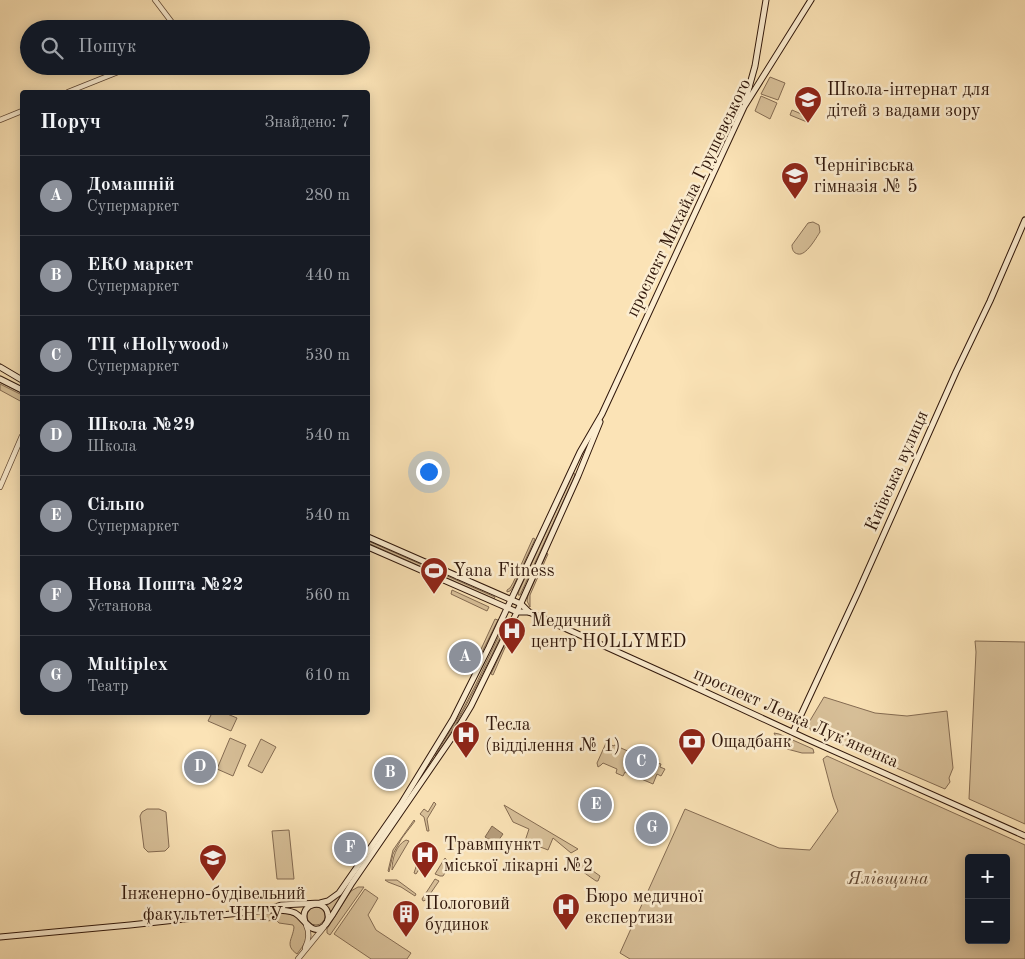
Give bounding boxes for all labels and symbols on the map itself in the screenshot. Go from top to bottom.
street label: проспект Михайла Грушевського [623,76,755,320]
place label: Школа-інтернат для дітей з вадами зору [827,81,990,120]
school or university icon: Школа-інтернат для дітей з вадами зору [793,85,823,124]
place label: Чернігівська гімназія № 5 [814,157,918,196]
school or university icon: Чернігівська гімназія № 5 [780,161,810,200]
street label: Київська вулиця [862,408,932,534]
your location [416,459,442,485]
sports icon: Yana Fitness [419,556,449,595]
place label: Yana Fitness [453,562,555,580]
place label: Медичний центр HOLLYMED [531,612,686,651]
hospital icon: Медичний центр HOLLYMED [497,616,527,655]
pin: A [449,638,481,676]
street label: проспект Левка Лукʼяненка [691,665,901,771]
place label: Тесла (відділення № 1) [485,716,621,755]
hospital icon: Тесла (відділення № 1) [451,720,481,759]
bank icon: Ощадбанк [677,727,707,766]
place label: Ощадбанк [711,733,792,751]
pin: C [625,743,657,781]
pin: D [184,748,216,786]
pin: B [374,754,406,792]
pin: E [580,786,612,824]
pin: G [636,809,668,847]
pin: F [334,829,366,867]
place label: Травмпункт міської лікарні №2 [444,836,593,875]
hospital icon: Травмпункт міської лікарні №2 [410,840,440,879]
school or university icon: Інженерно-будівельний факультет ЧНТУ [198,843,228,882]
park label: Ялівщина [847,870,929,888]
place label: Інженерно-будівельний факультет ЧНТУ [120,885,306,925]
place label: Бюро медичної експертизи [585,888,703,927]
hospital icon: Бюро медичної експертизи [551,892,581,931]
place label: Пологовий будинок [425,895,510,934]
building icon: Пологовий будинок [391,899,421,938]

